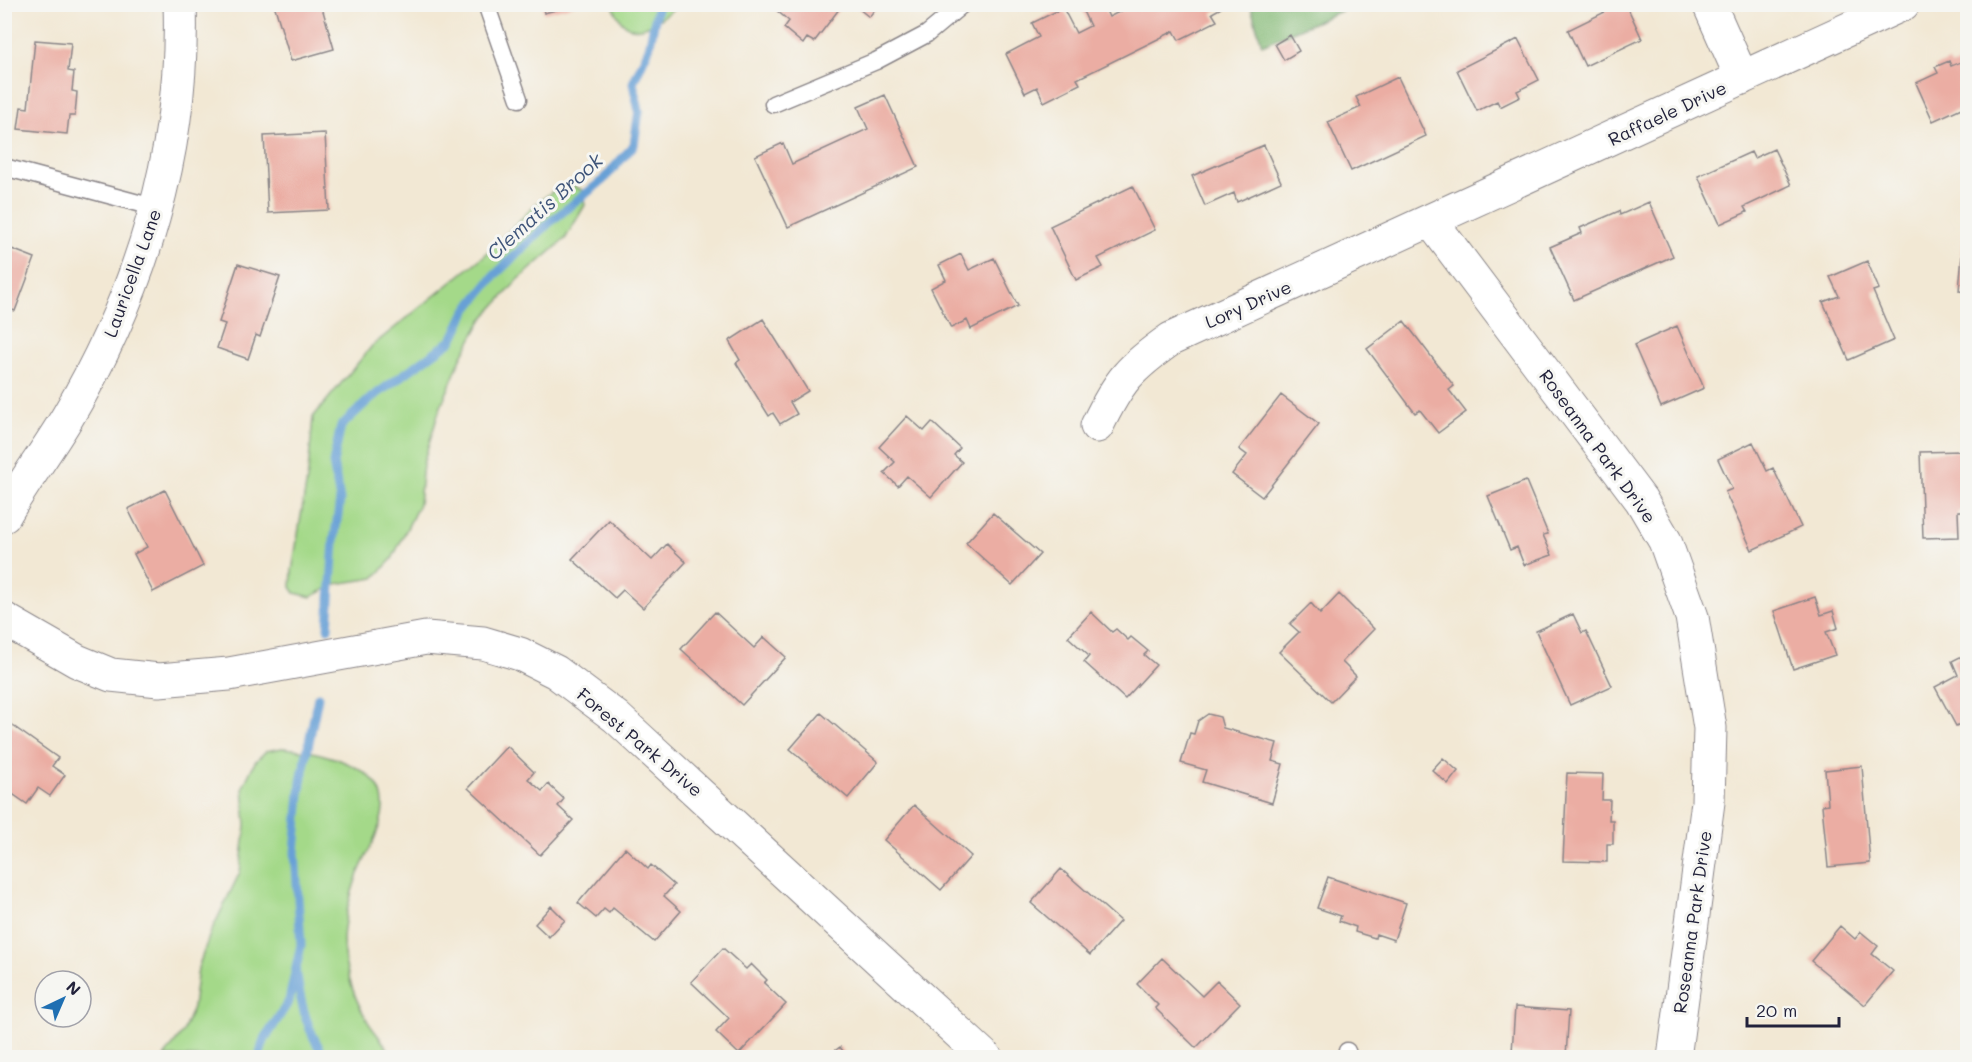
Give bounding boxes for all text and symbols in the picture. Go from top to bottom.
street label: Raffaele Drive [1604,75,1730,151]
water label: Clematis Brook [480,147,608,265]
street label: Lauricella Lane [98,206,166,340]
street label: Lory Drive [1201,274,1295,334]
street label: Roseanna Park Drive [1534,364,1662,528]
street label: Forest Park Drive [572,682,708,802]
street label: Roseanna Park Drive [1667,829,1717,1015]
north arrow [33,969,93,1029]
text: N [62,976,85,1000]
scale bar [1747,990,1838,1028]
text: 20 m [1756,998,1797,1022]

